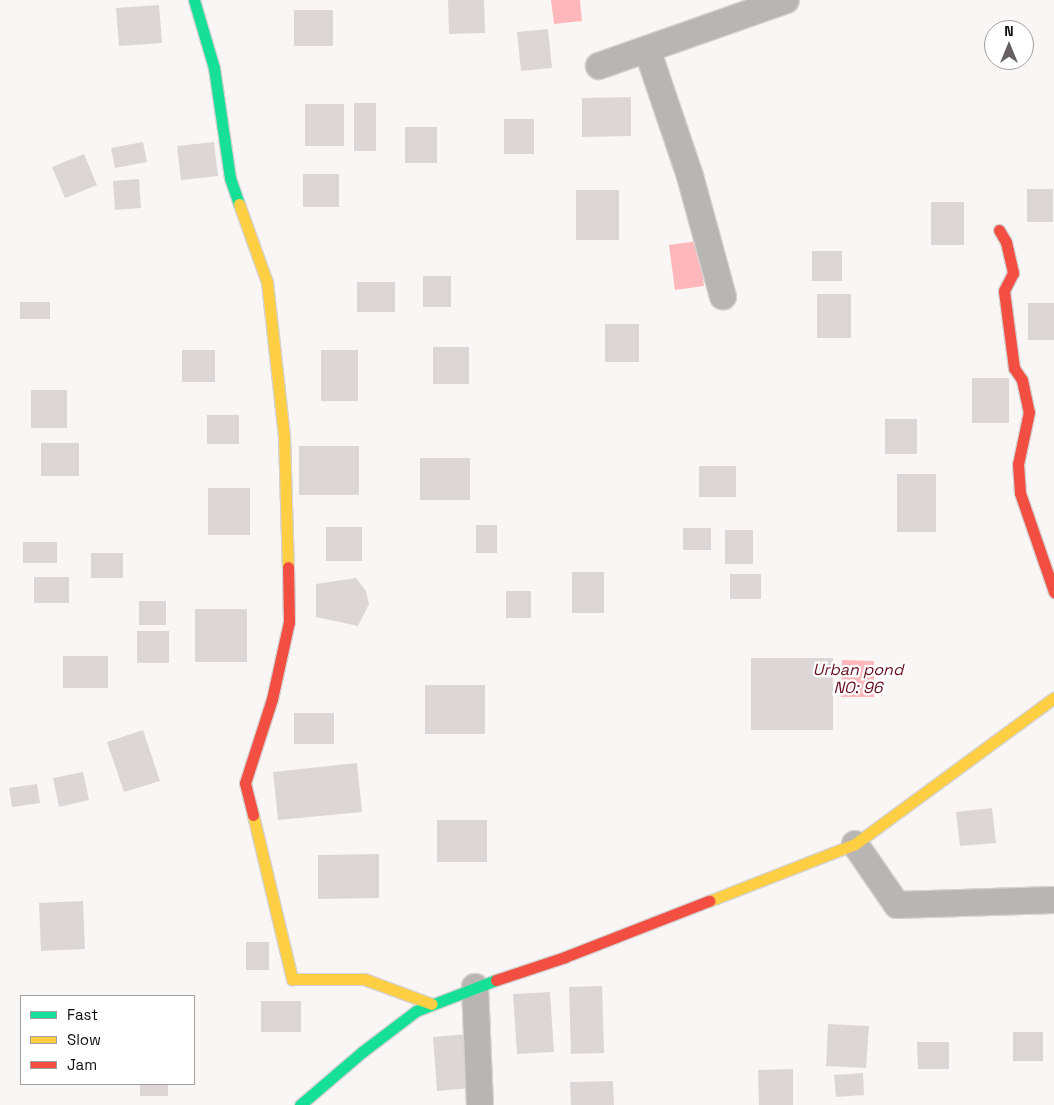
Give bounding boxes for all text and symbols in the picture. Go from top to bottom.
north arrow [984,20,1034,70]
text: N [1004,22,1014,40]
water label: Urban pond NO: 96 [813,660,903,698]
legend [20,995,195,1085]
text: Fast [67,1005,98,1024]
text: Slow [67,1030,101,1049]
text: Jam [67,1055,97,1074]

